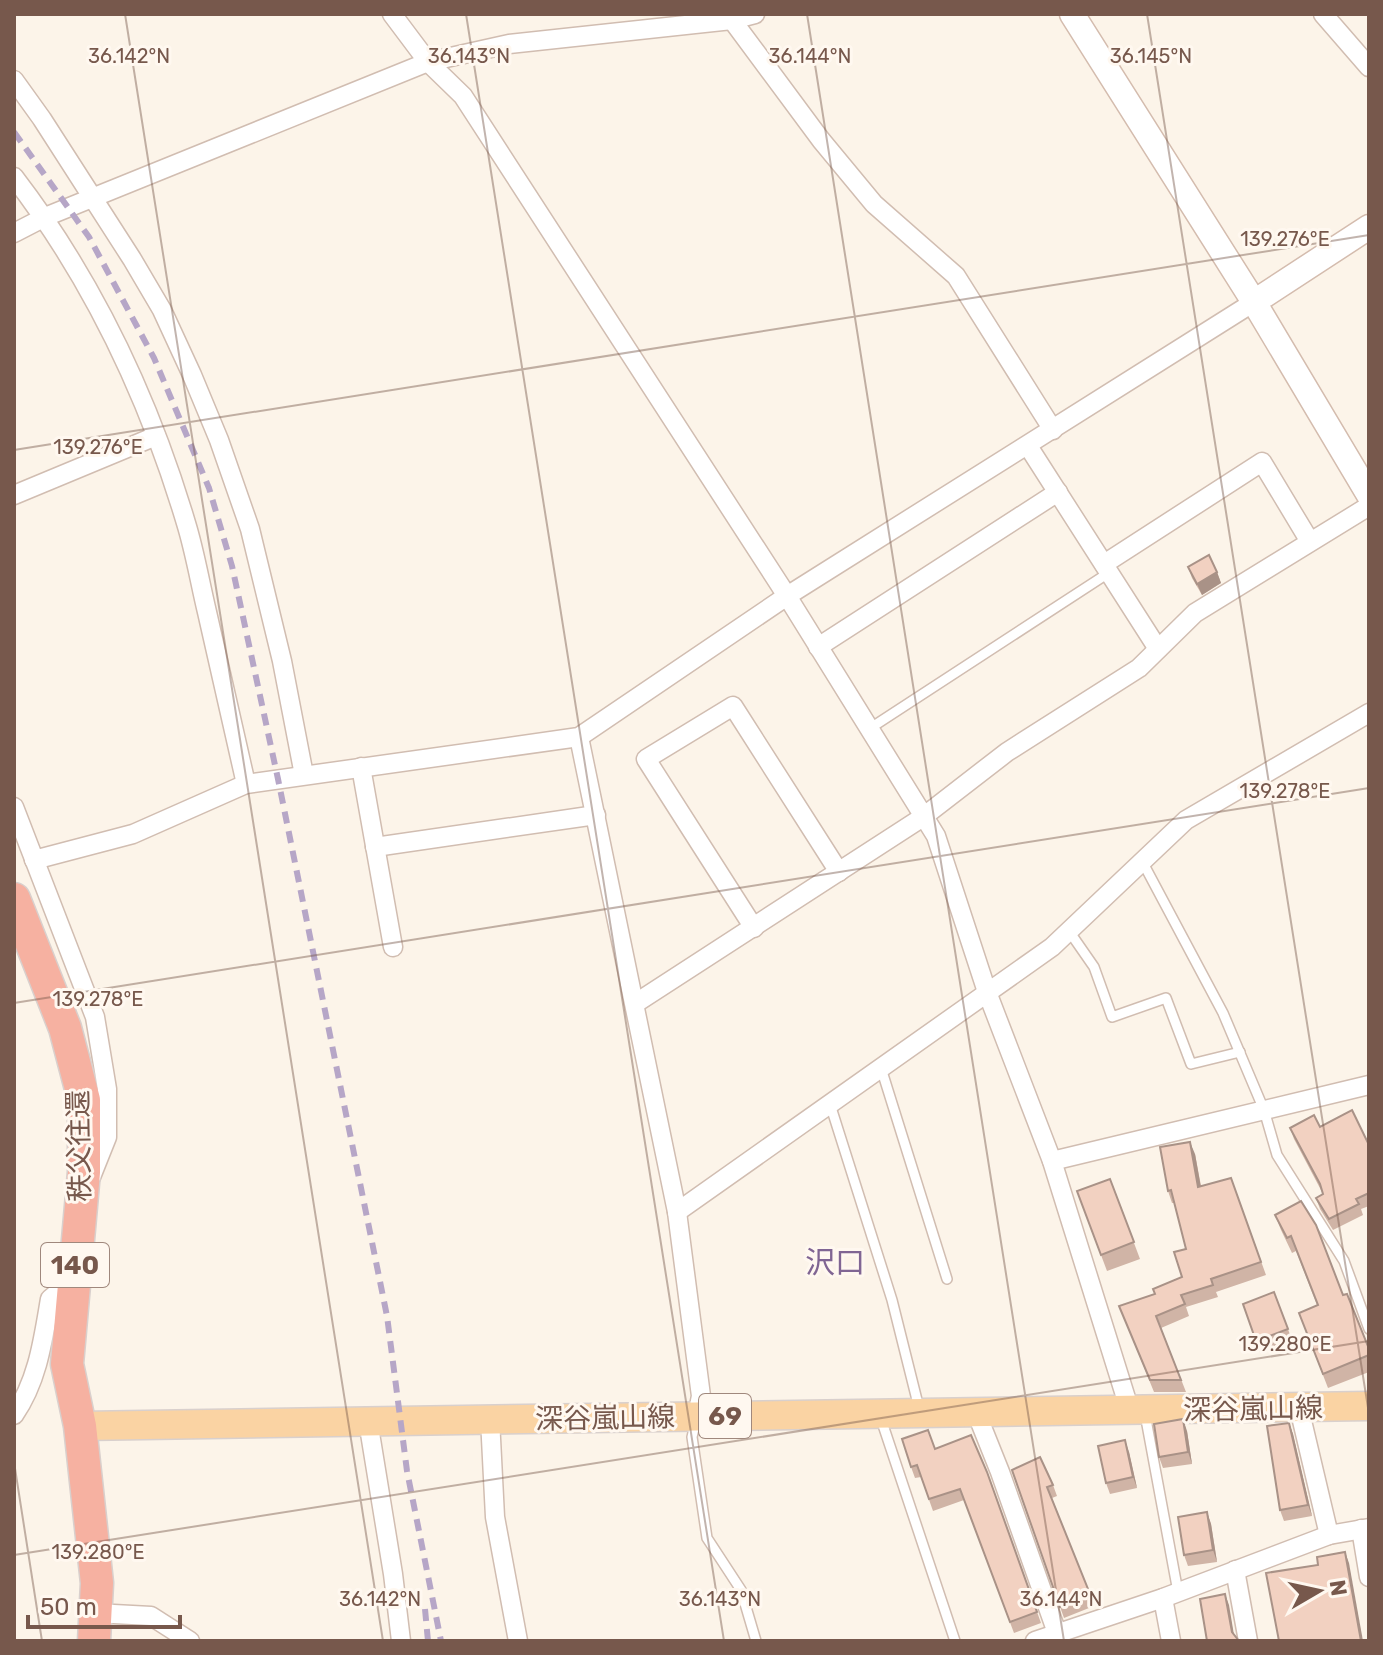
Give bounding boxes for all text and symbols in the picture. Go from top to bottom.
text: 36.142°N [88,44,170,68]
text: 36.143°N [428,44,510,68]
text: 36.144°N [769,44,851,68]
text: 36.145°N [1110,44,1192,68]
text: 139.276°E [1240,227,1330,251]
text: 139.276°E [53,435,143,459]
text: 139.278°E [1240,779,1330,803]
text: 139.278°E [53,987,143,1011]
street label: 秩父往還 [62,1090,96,1202]
road number: 140 [41,1243,109,1287]
district label: 沢口 [805,1245,865,1281]
text: 139.280°E [1238,1332,1332,1356]
street label: 深谷嵐山線 [1183,1391,1323,1427]
road number: 69 [699,1394,751,1438]
street label: 深谷嵐山線 [535,1400,675,1436]
text: 139.280°E [51,1540,145,1564]
north arrow [1279,1551,1359,1631]
text: N [1324,1578,1353,1598]
scale bar [28,1579,180,1629]
text: 36.142°N [339,1587,421,1611]
text: 36.143°N [679,1587,761,1611]
text: 36.144°N [1020,1587,1102,1611]
text: 50 m [40,1593,97,1621]

